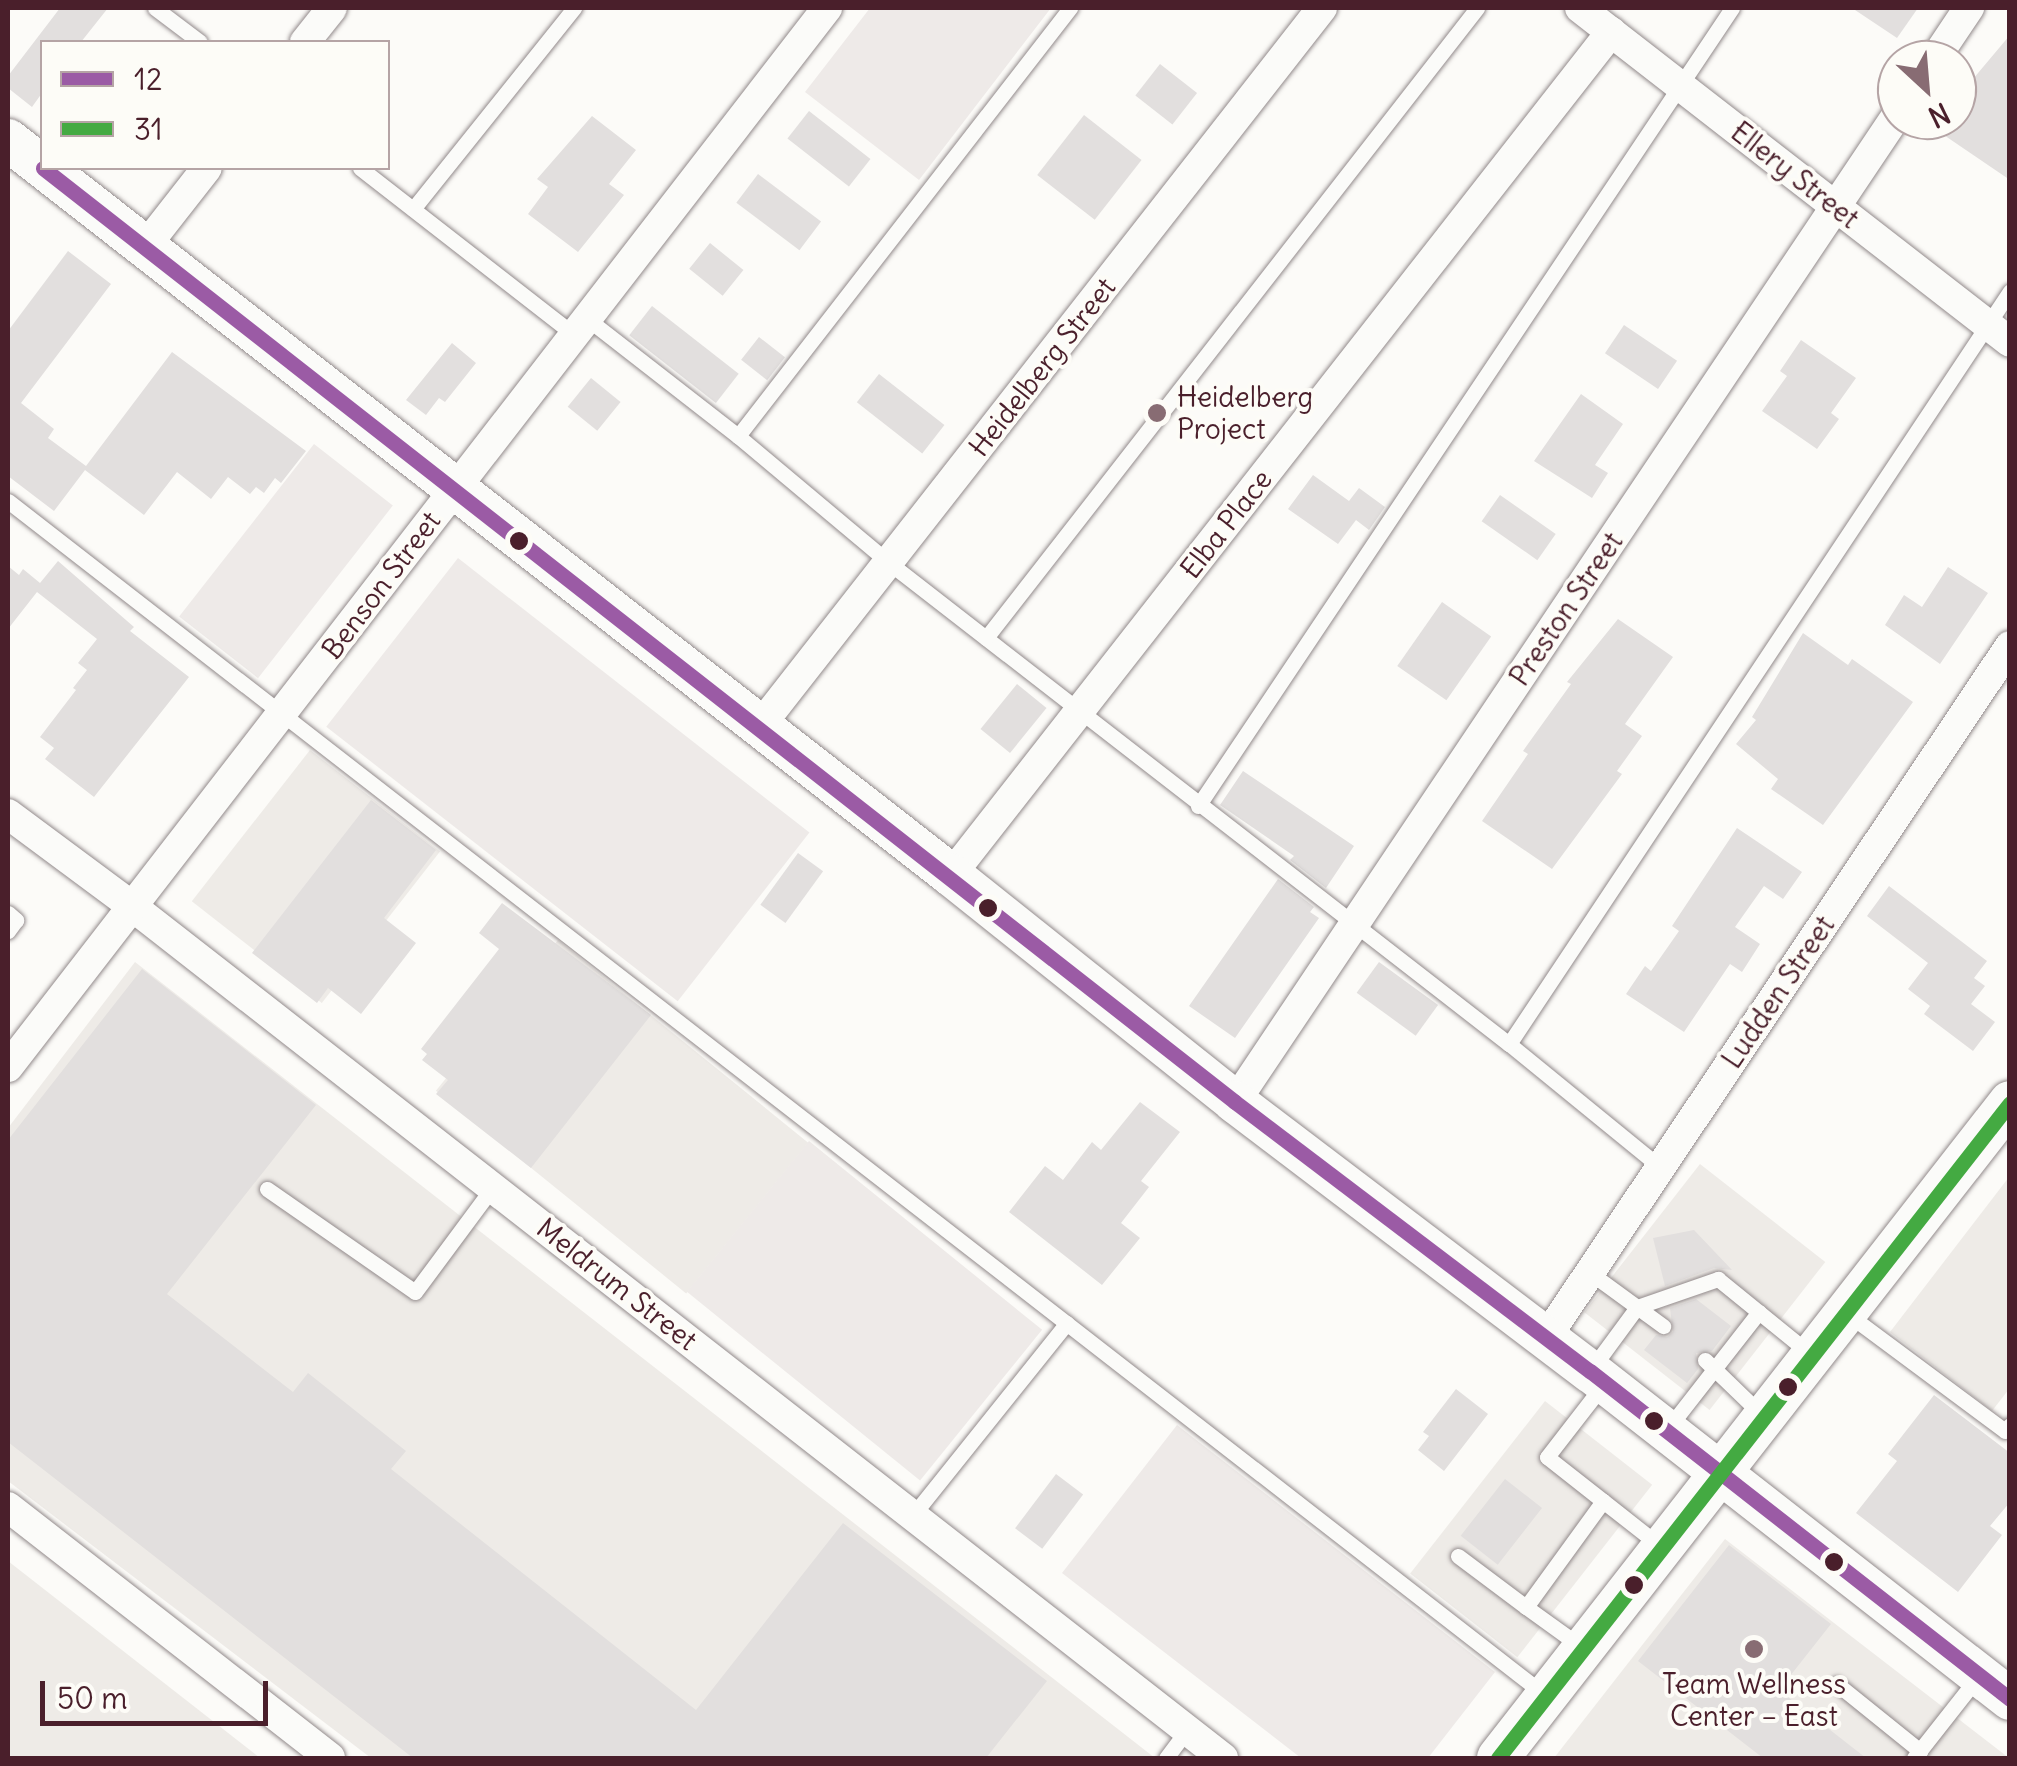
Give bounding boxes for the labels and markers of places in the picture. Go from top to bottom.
place label: Heidelberg Project [1177,380,1313,446]
marker: Heidelberg Project [1146,402,1168,424]
unlabelled marker [509,531,529,551]
unlabelled marker [978,898,998,918]
unlabelled marker [1778,1377,1798,1397]
unlabelled marker [1644,1411,1664,1431]
unlabelled marker [1824,1552,1844,1572]
unlabelled marker [1624,1575,1644,1595]
marker: Team Wellness Center – East [1741,1636,1767,1662]
place label: Team Wellness Center – East [1662,1667,1846,1733]

